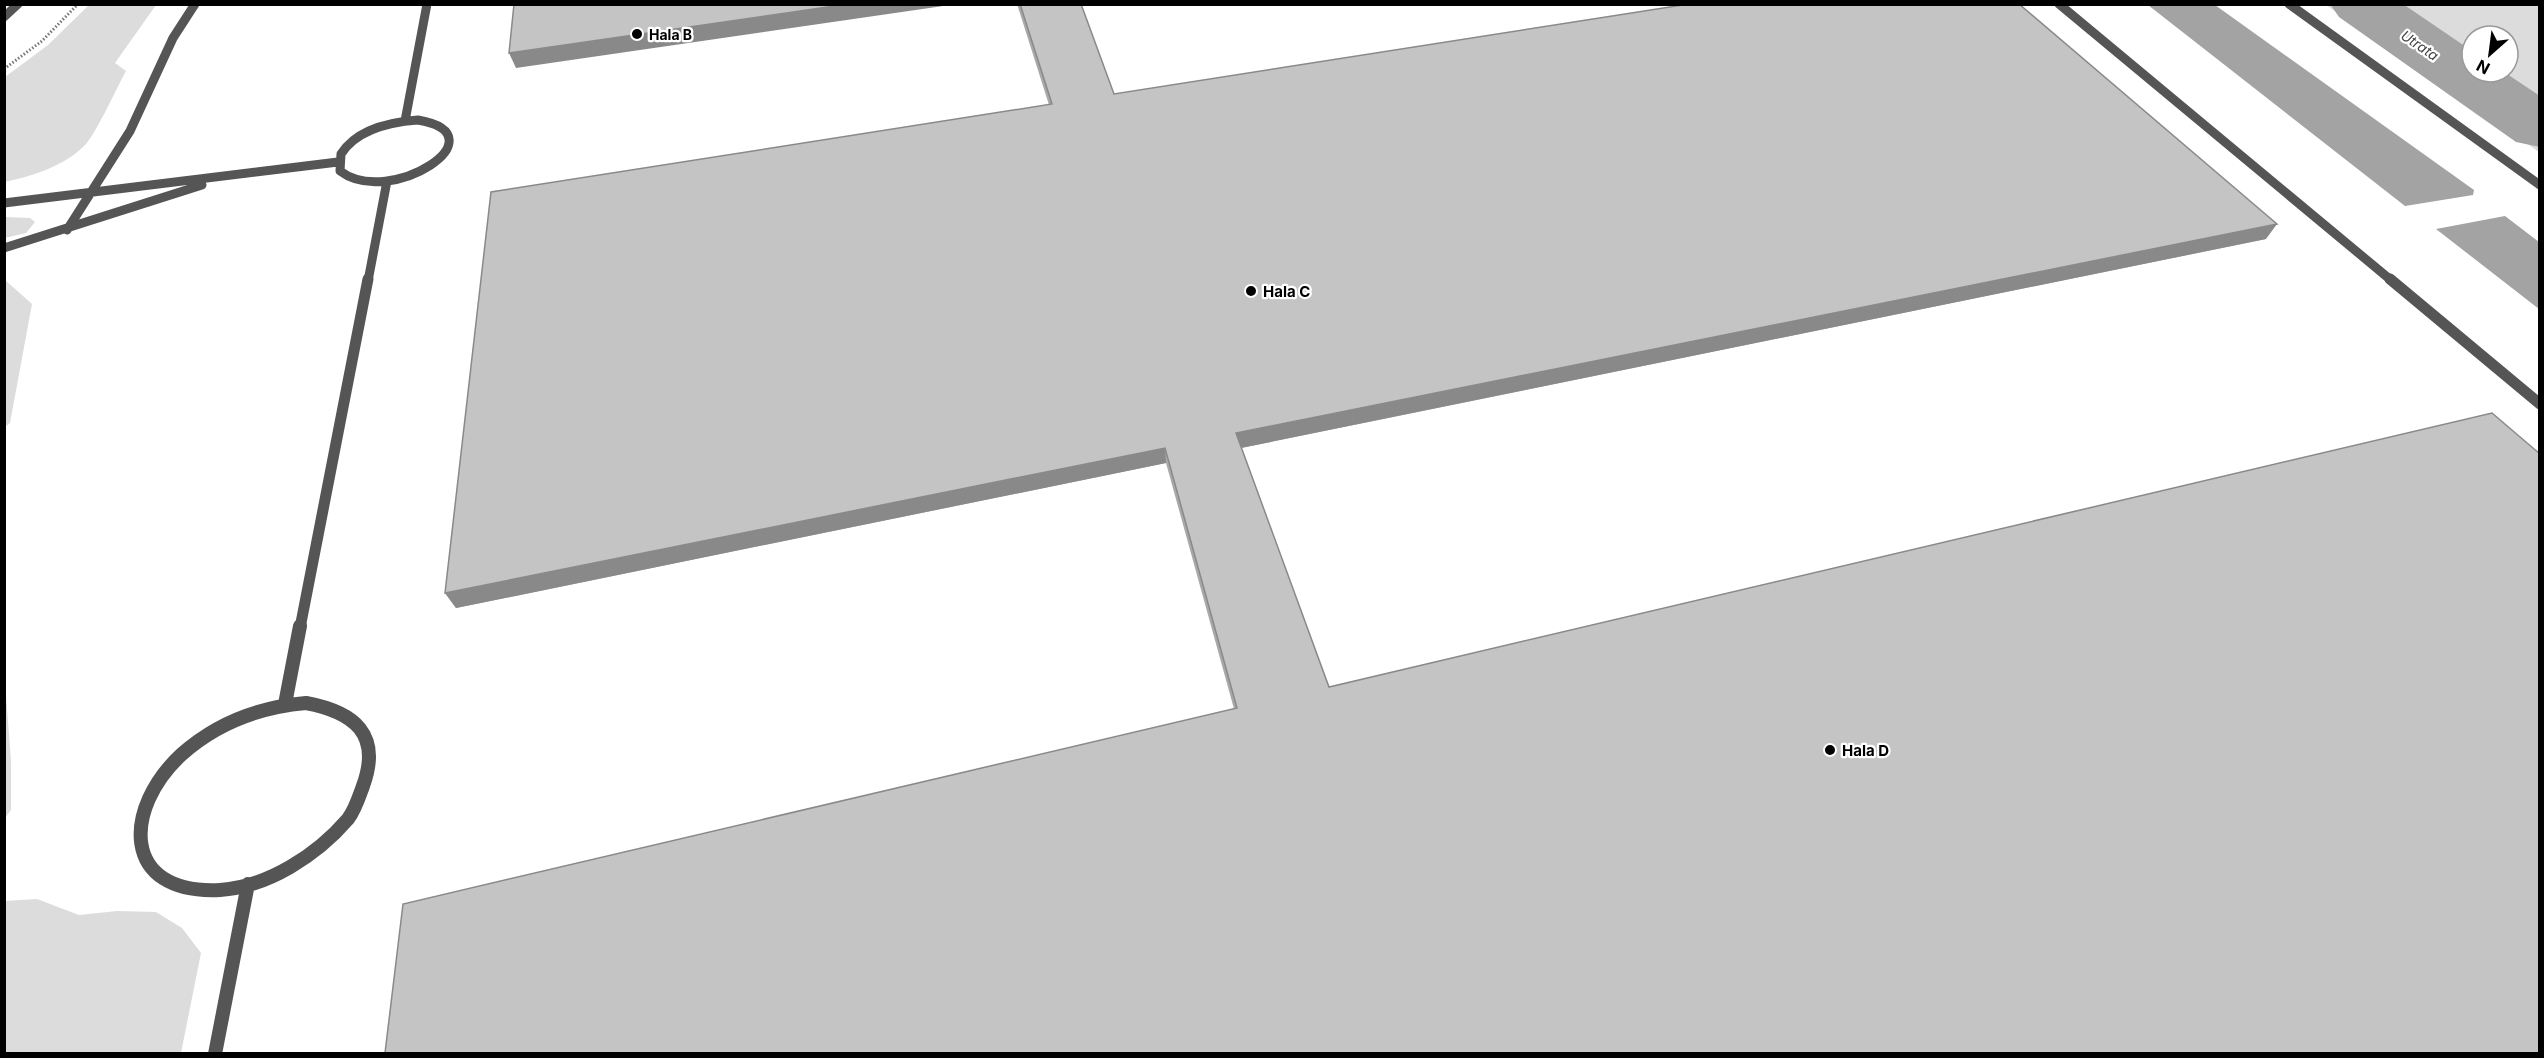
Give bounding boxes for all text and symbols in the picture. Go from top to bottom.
north arrow [2460,24,2520,84]
place label: Hala B [649,26,692,43]
water label: Utrata [2398,26,2442,64]
marker: Hala B [630,27,644,41]
text: N [2473,56,2493,79]
place label: Hala C [1263,282,1310,301]
marker: Hala C [1244,284,1258,298]
place label: Hala D [1842,741,1889,760]
marker: Hala D [1823,743,1837,757]

